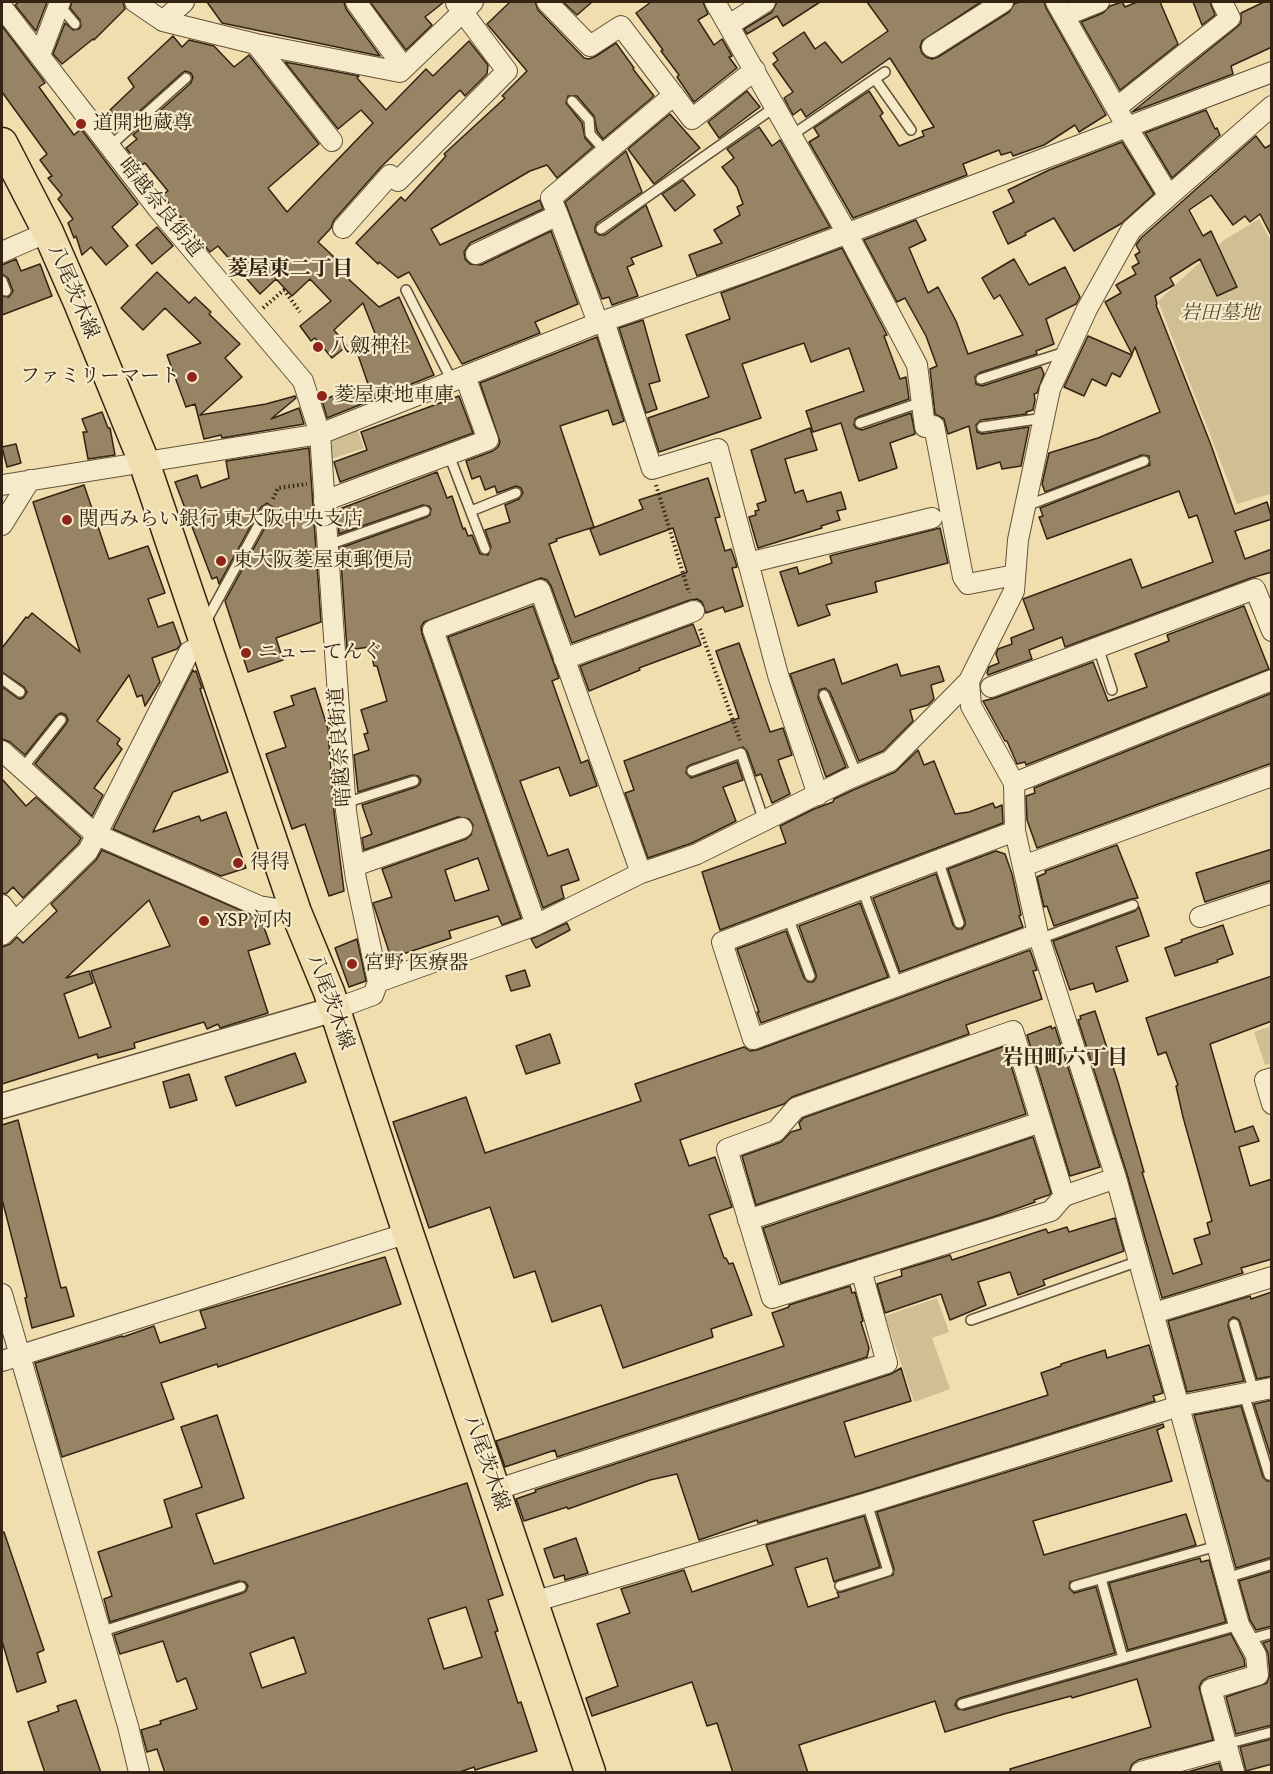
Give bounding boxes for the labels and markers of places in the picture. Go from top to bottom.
place label: 道開地蔵尊 [93,112,193,136]
marker: 道開地蔵尊 [74,117,88,131]
place label: 八劔神社 [330,335,410,359]
marker: 八劔神社 [311,340,325,354]
place label: ファミリーマート [20,365,180,389]
marker: ファミリーマート [185,370,199,384]
place label: 菱屋東地車庫 [334,384,454,408]
marker: 菱屋東地車庫 [315,389,329,403]
place label: 関西みらい銀行 東大阪中央支店 [79,508,363,532]
marker: 関西みらい銀行 東大阪中央支店 [60,513,74,527]
place label: 東大阪菱屋東郵便局 [233,549,413,573]
marker: 東大阪菱屋東郵便局 [214,554,228,568]
place label: ニュー てんぐ [258,641,382,665]
marker: ニュー てんぐ [239,646,253,660]
place label: 得得 [250,851,290,875]
marker: 得得 [231,856,245,870]
place label: YSP 河内 [216,909,293,933]
marker: YSP 河内 [197,914,211,928]
place label: 宮野 医療器 [364,952,468,976]
marker: 宮野 医療器 [345,957,359,971]

